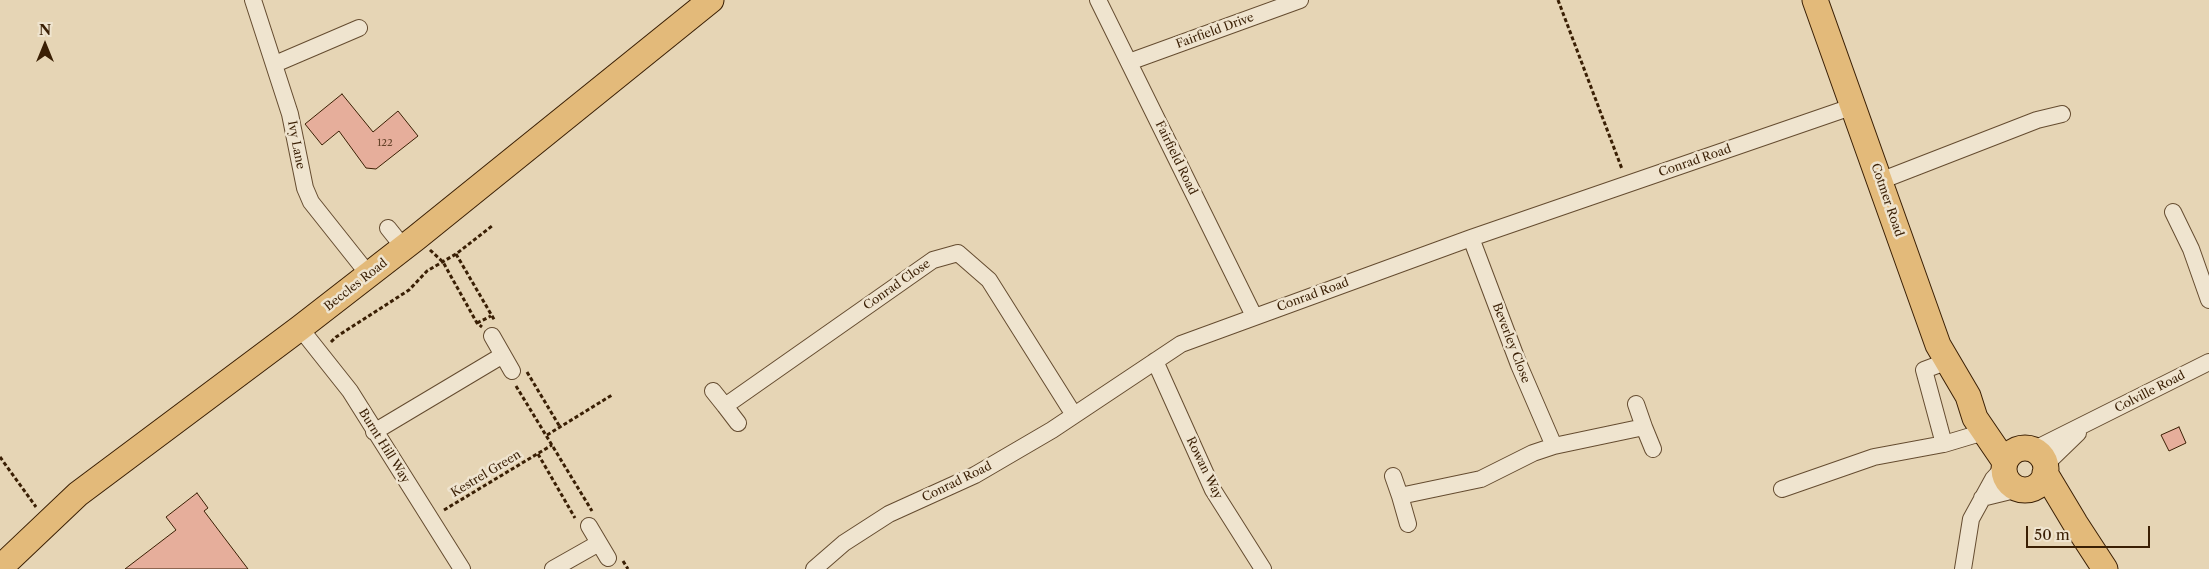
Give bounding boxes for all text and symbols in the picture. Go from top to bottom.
street label: Fairfield Drive [1174,10,1256,52]
north arrow [20,20,70,70]
text: N [39,21,51,39]
street label: Fairfield Road [1152,119,1200,197]
street label: Ivy Lane [284,120,308,170]
house number: 122 [377,137,393,149]
street label: Conrad Road [1657,142,1733,180]
street label: Cotmer Road [1868,161,1906,239]
street label: Beccles Road [322,256,390,314]
street label: Conrad Close [861,257,933,313]
street label: Conrad Road [1275,275,1351,315]
street label: Beverley Close [1489,301,1533,385]
street label: Colville Road [2112,368,2188,416]
street label: Burnt Hill Way [355,406,413,486]
street label: Rowan Way [1183,435,1225,501]
street label: Kestrel Green [448,447,524,501]
street label: Conrad Road [920,459,994,505]
scale bar [2029,516,2153,548]
text: 50 m [2034,525,2070,544]

